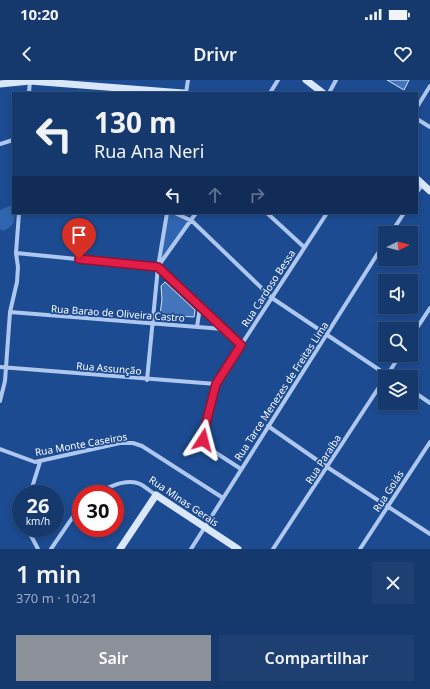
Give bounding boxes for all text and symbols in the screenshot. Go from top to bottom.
text: 10:20 [20,4,59,24]
text: Drivr [193,42,237,66]
icon: back [16,43,38,65]
icon: heart [392,43,414,65]
text: 130 m [94,103,177,141]
icon: left [28,108,80,160]
text: Rua Ana Neri [94,139,204,163]
icon: left [162,184,184,206]
icon: ahead [204,184,226,206]
icon: right [246,184,268,206]
pin [62,218,96,259]
icon: arrive [68,224,90,246]
north arrow [378,226,418,266]
map controls [378,226,418,410]
street label: Rua Cardoso Bessa [238,247,298,329]
button: sound [378,274,418,314]
street label: Rua Barao de Oliveira Castro [51,301,185,325]
street label: Rua Tarce Menezes de Freitas Lima [231,319,331,463]
button: search [378,322,418,362]
street label: Rua Assunção [76,358,142,378]
button: layers [378,370,418,410]
position arrow [182,419,224,461]
street label: Rua Monte Caseiros [34,429,128,459]
street label: Rua Paraíba [302,432,344,486]
street label: Rua Goiás [369,467,407,514]
street label: Rua Minas Gerais [146,472,222,530]
speed limit sign: 30 [72,485,124,537]
text: 26 [27,492,49,519]
text: km/h [26,514,50,528]
text: 1 min [16,557,81,590]
button: close [372,562,414,604]
text: 370 m · 10:21 [16,589,97,607]
button: Sair [16,635,211,681]
button: Compartilhar [219,635,414,681]

